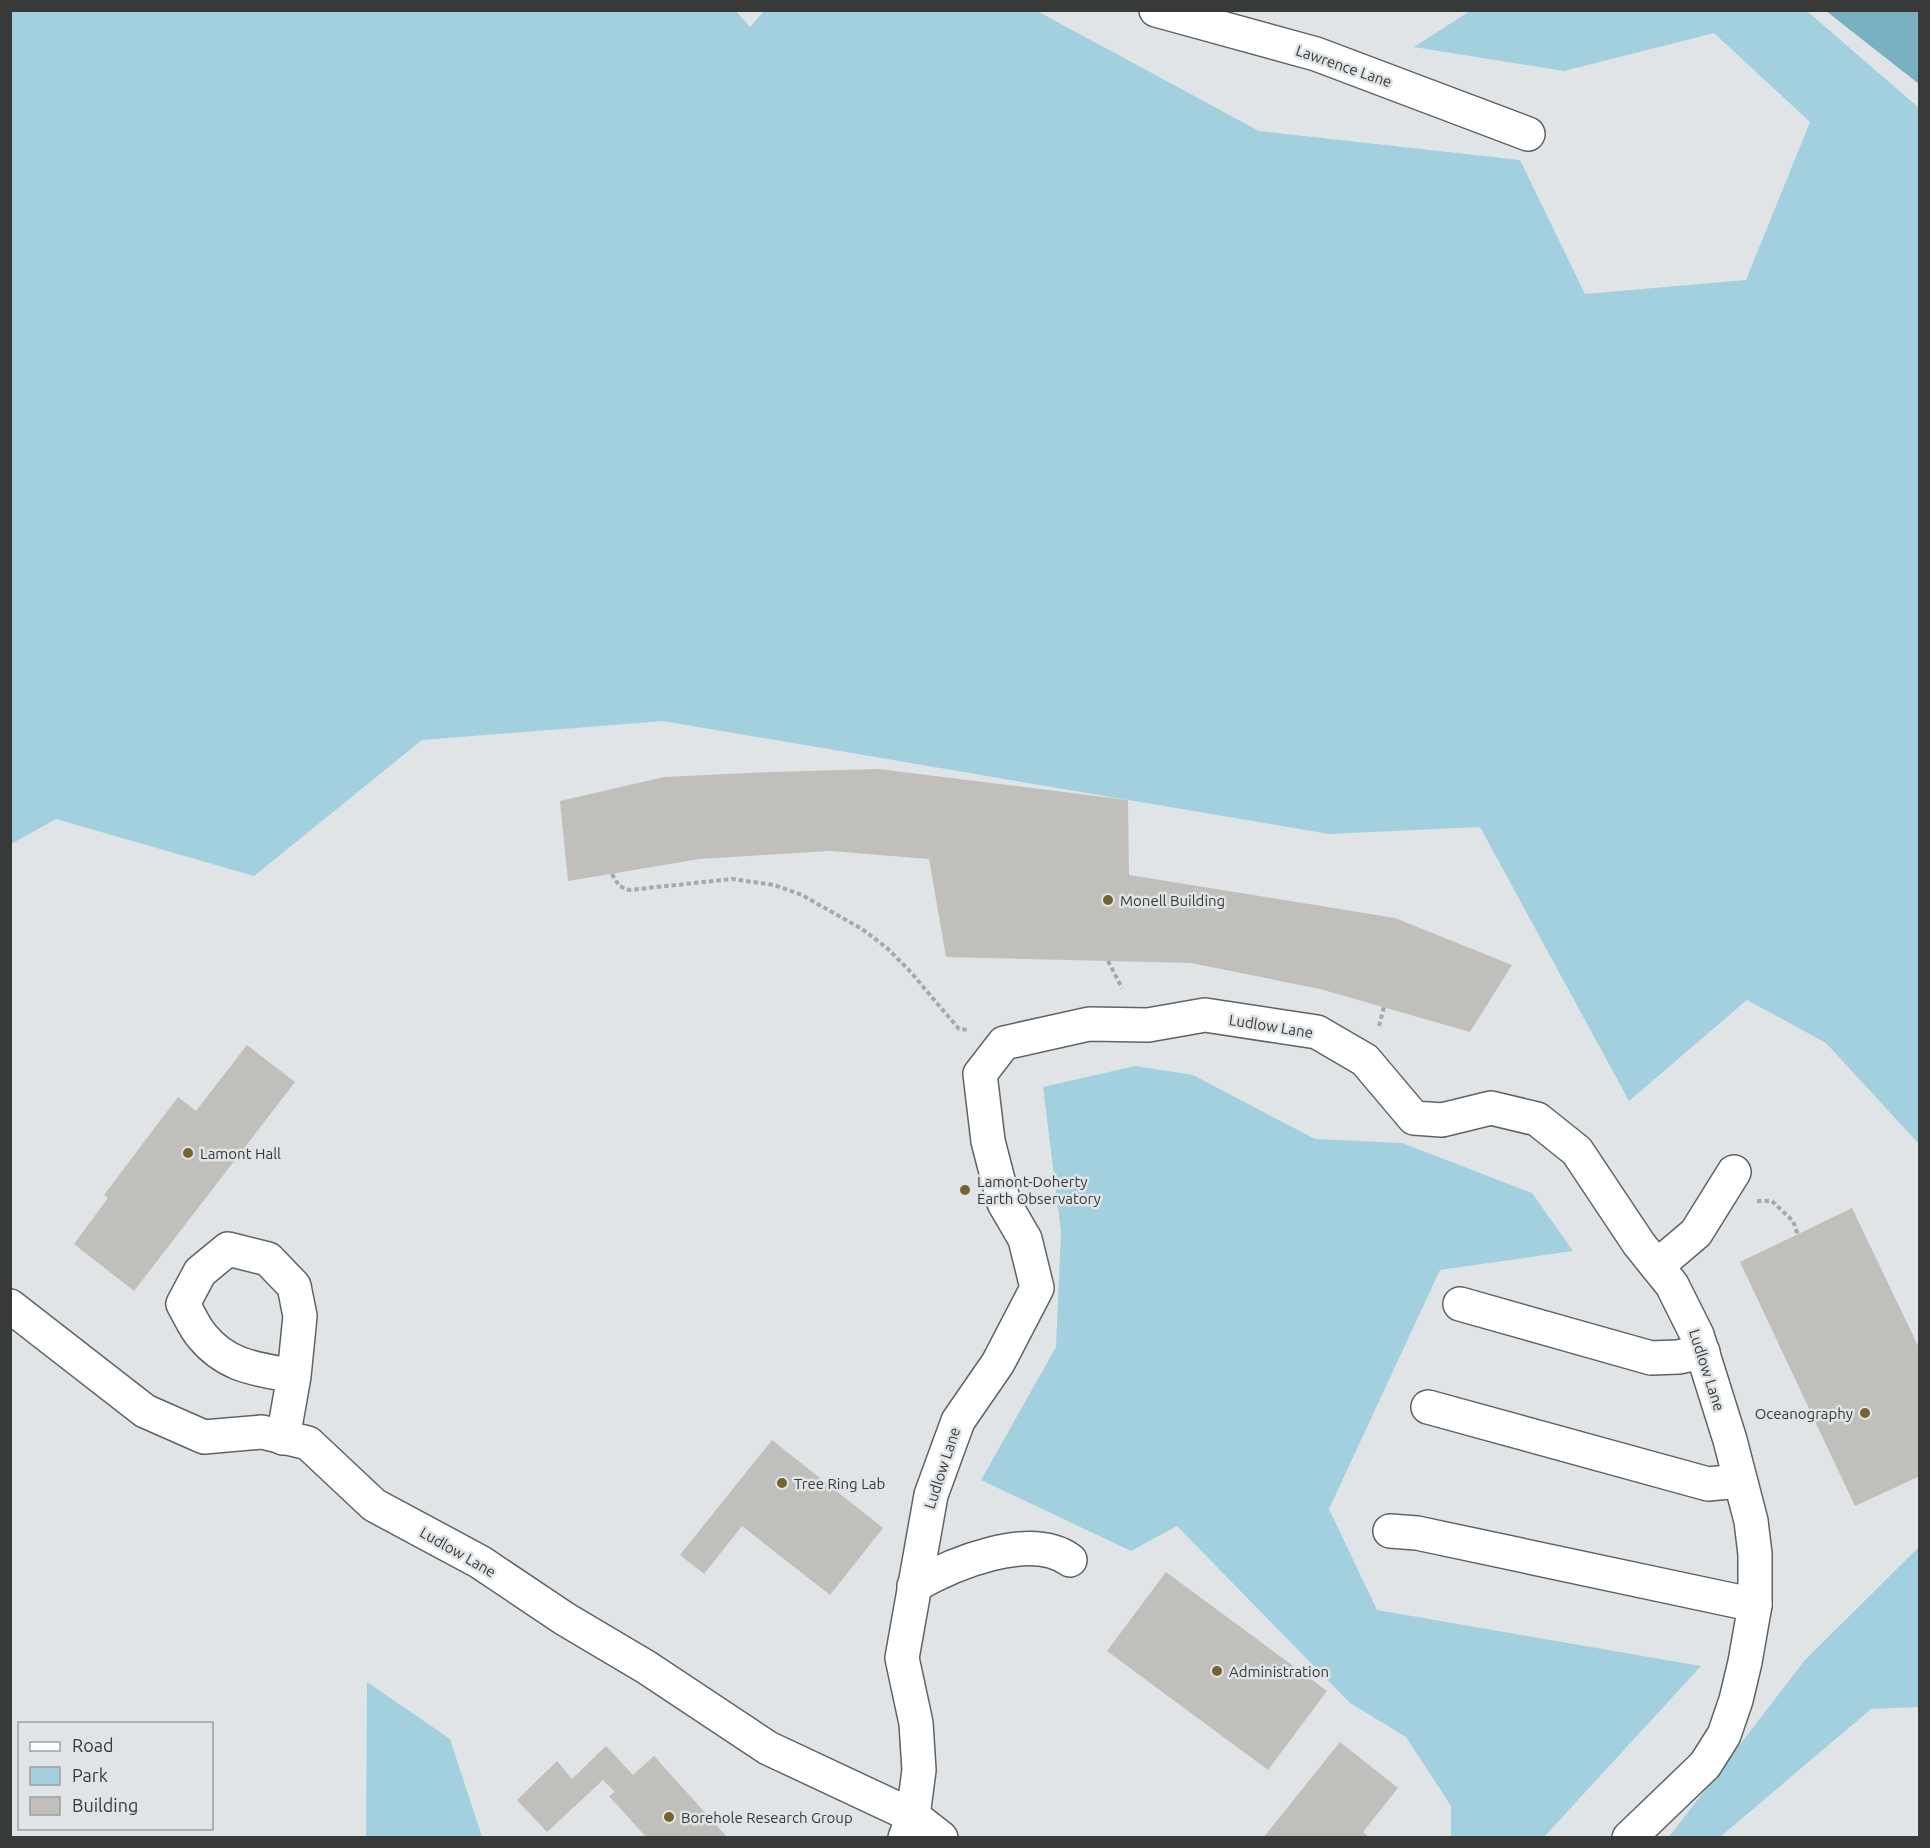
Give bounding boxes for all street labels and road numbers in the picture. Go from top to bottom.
street label: Lawrence Lane [1294,42,1394,90]
street label: Ludlow Lane [1228,1011,1314,1041]
street label: Ludlow Lane [1686,1327,1728,1413]
street label: Ludlow Lane [921,1425,963,1511]
street label: Ludlow Lane [417,1523,499,1581]

